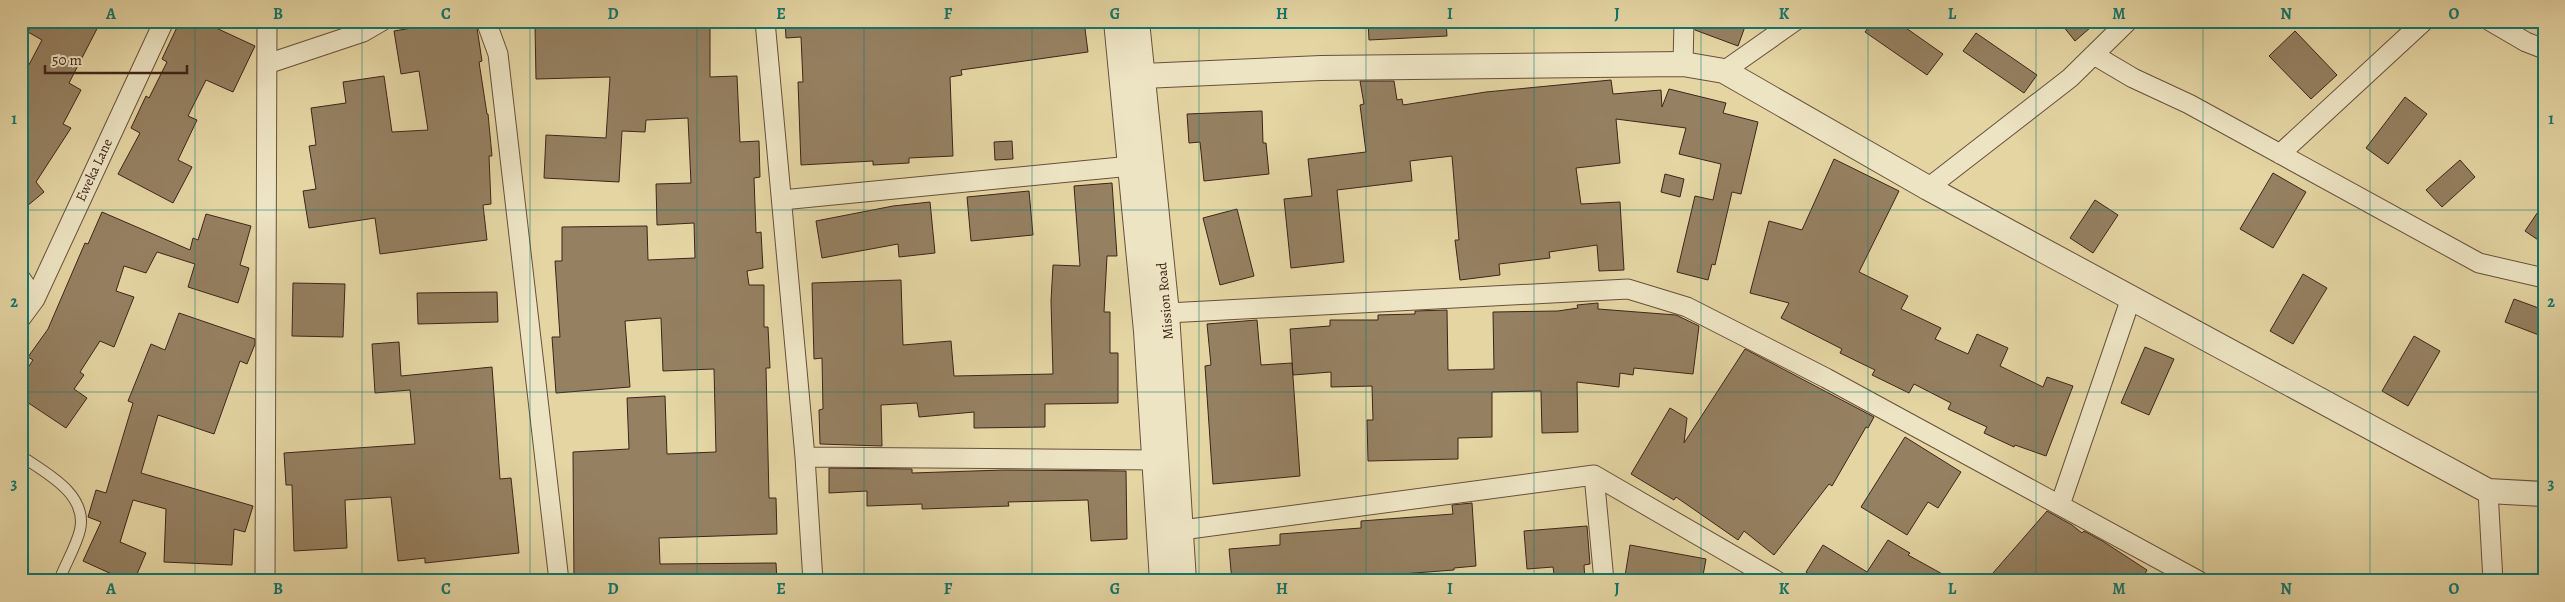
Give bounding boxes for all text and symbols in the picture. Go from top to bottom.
text: A [105,3,117,25]
text: B [273,3,283,25]
text: C [441,3,451,25]
text: D [607,3,619,25]
text: E [776,3,786,25]
text: F [944,3,953,25]
text: G [1110,3,1120,25]
text: H [1276,3,1288,25]
text: I [1447,3,1453,25]
text: J [1614,3,1620,25]
text: K [1779,3,1790,25]
text: L [1948,3,1957,25]
text: M [2112,3,2126,25]
text: N [2280,3,2292,25]
text: O [2449,3,2460,25]
scale bar [45,42,188,74]
text: 50 m [52,50,82,70]
text: 1 [11,108,17,130]
text: 1 [2548,108,2554,130]
street label: Eweka Lane [71,135,117,205]
street label: Mission Road [1152,261,1178,340]
text: 2 [10,291,18,313]
text: 2 [2547,291,2555,313]
text: 3 [11,473,18,495]
text: 3 [2548,473,2555,495]
text: A [105,578,117,600]
text: B [273,578,283,600]
text: C [441,578,451,600]
text: D [607,578,619,600]
text: E [776,578,786,600]
text: F [944,578,953,600]
text: G [1110,578,1120,600]
text: H [1276,578,1288,600]
text: I [1447,578,1453,600]
text: J [1614,578,1620,600]
text: K [1779,578,1790,600]
text: L [1948,578,1957,600]
text: M [2112,578,2126,600]
text: N [2280,578,2292,600]
text: O [2449,578,2460,600]

